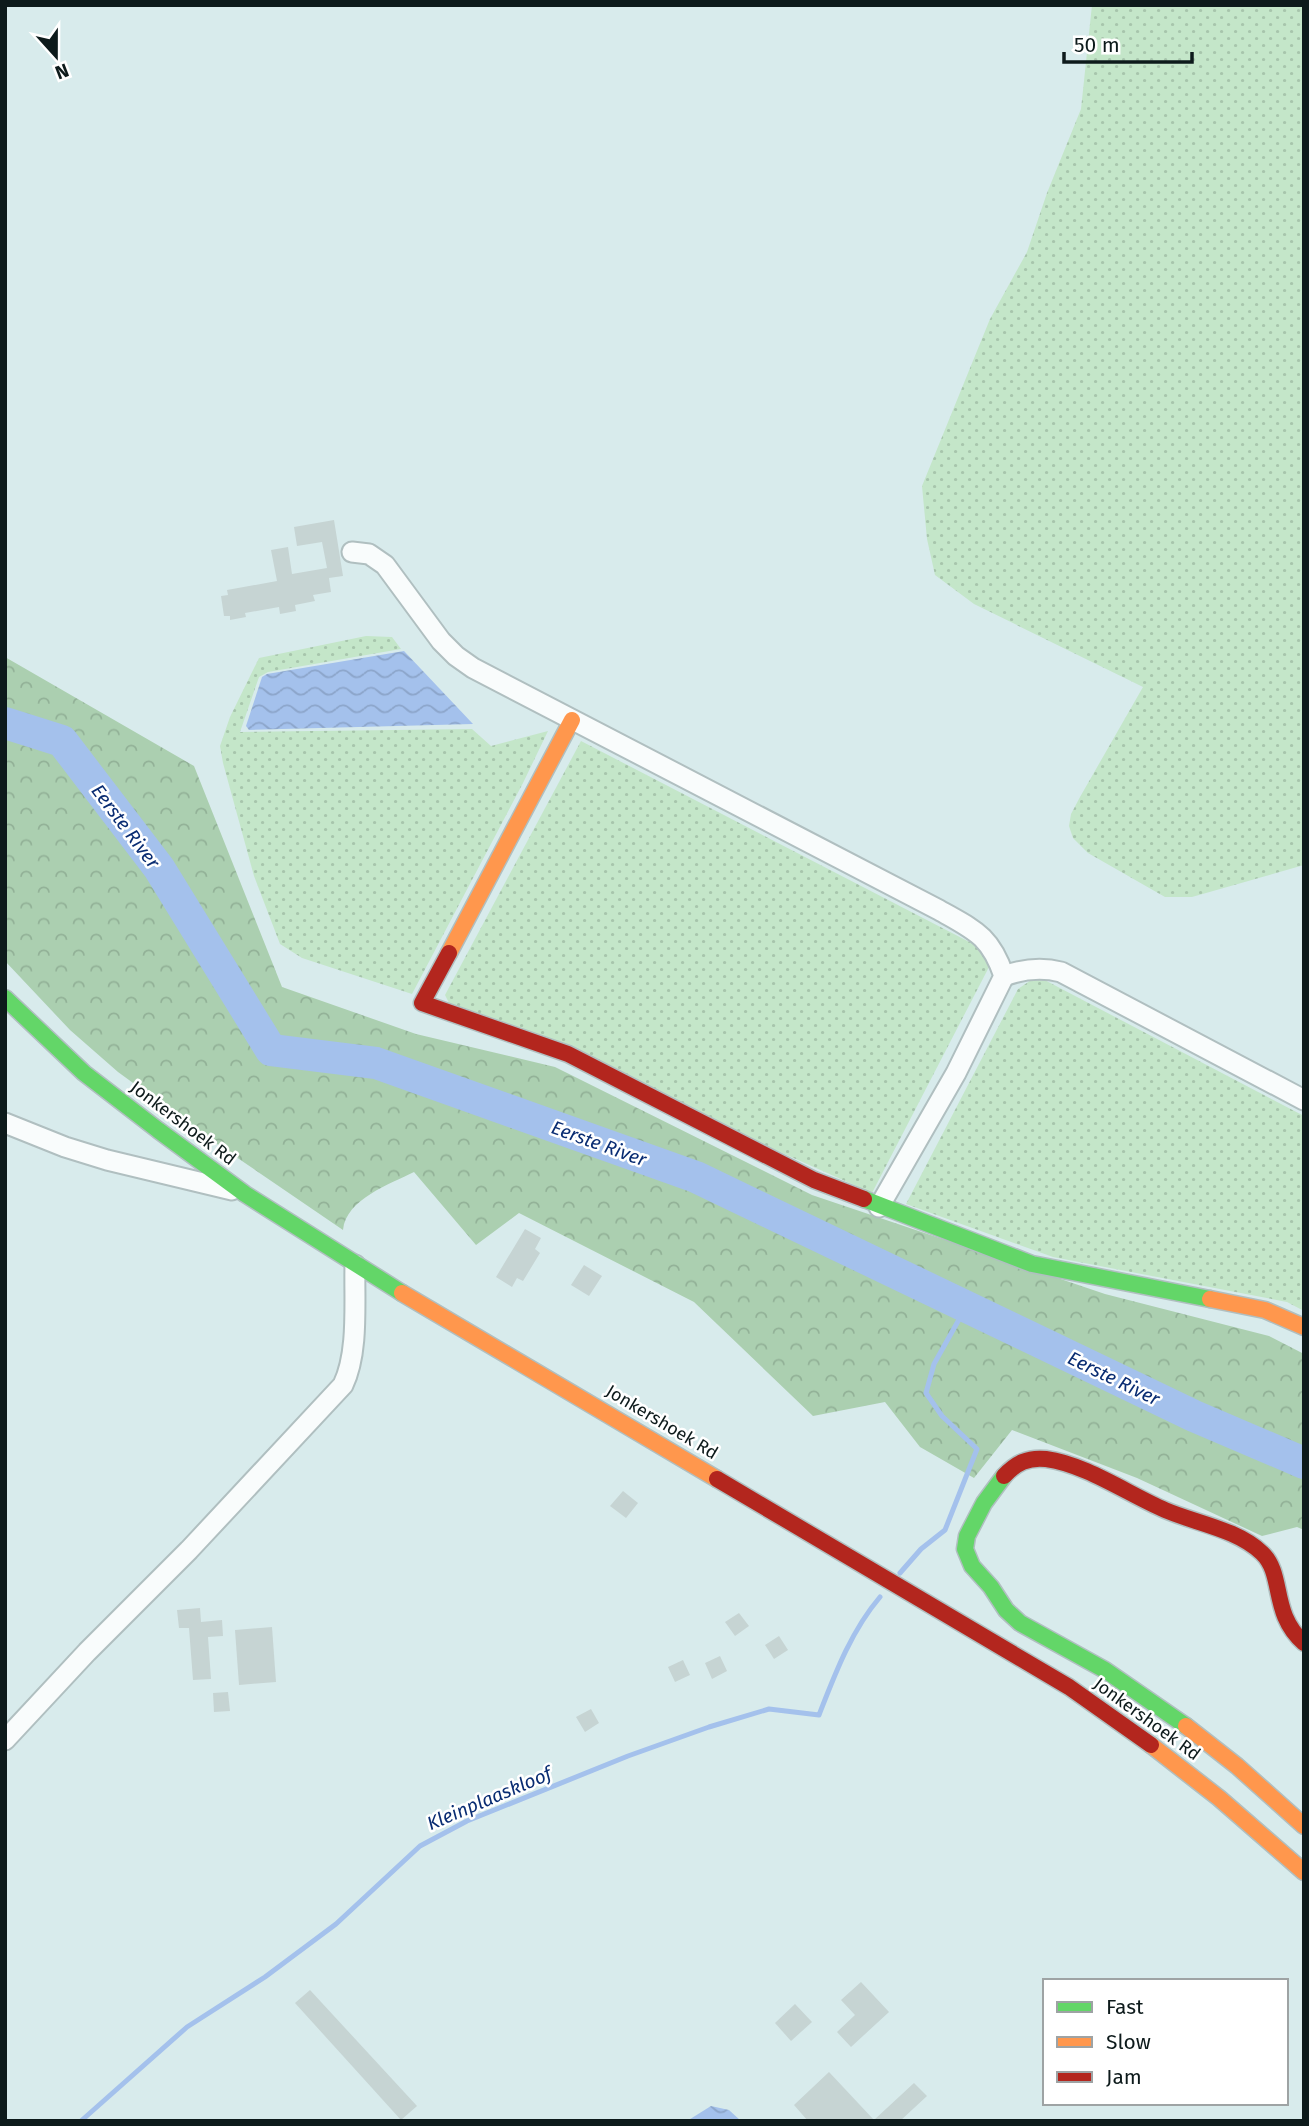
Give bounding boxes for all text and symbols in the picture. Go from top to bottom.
north arrow [21,21,91,91]
scale bar [1064,21,1192,65]
text: 50 m [1074,32,1120,58]
text: N [52,58,72,84]
water label: Eerste River [87,780,165,873]
street label: Jonkershoek Rd [126,1076,240,1170]
water label: Eerste River [548,1116,650,1172]
water label: Eerste River [1064,1346,1164,1411]
street label: Jonkershoek Rd [602,1380,722,1464]
street label: Jonkershoek Rd [1089,1673,1205,1765]
water label: Kleinplaaskloof [423,1761,558,1835]
legend [1043,1979,1288,2105]
text: Fast [1106,1994,1144,2020]
text: Slow [1106,2029,1151,2055]
text: Jam [1106,2064,1142,2090]

